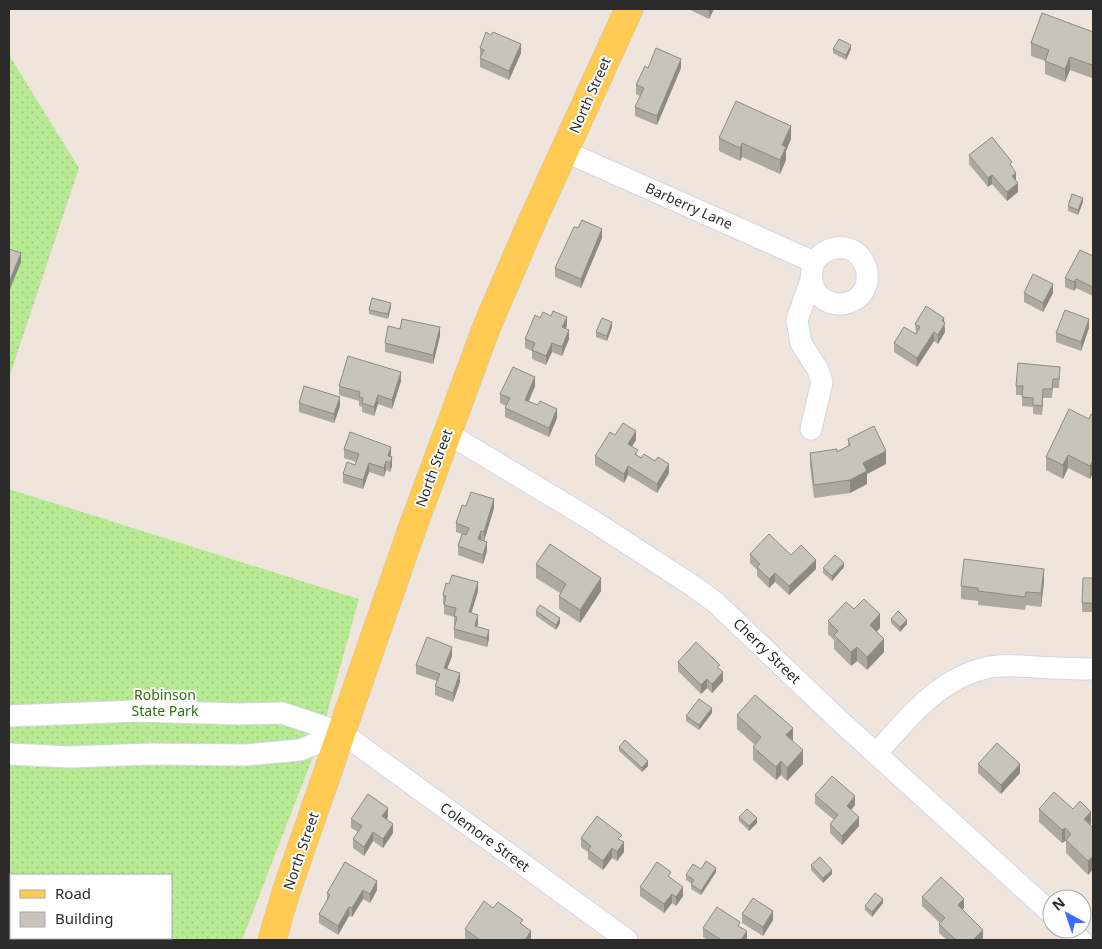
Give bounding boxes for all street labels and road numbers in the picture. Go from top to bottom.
street label: North Street [564,54,615,136]
street label: Barberry Lane [643,178,736,233]
street label: North Street [411,426,456,509]
street label: Cherry Street [730,614,805,688]
street label: Colemore Street [437,798,534,876]
street label: North Street [278,809,323,892]

